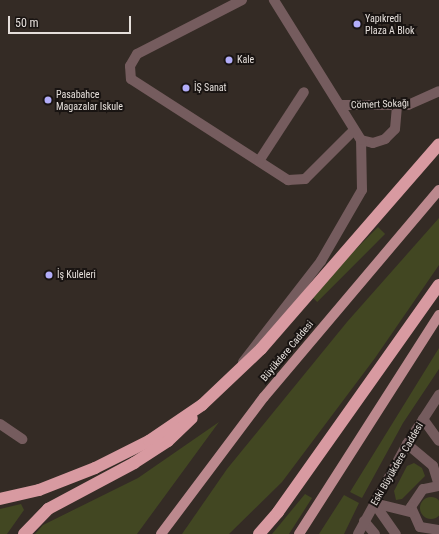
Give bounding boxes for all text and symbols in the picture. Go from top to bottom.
scale bar [10,8,133,34]
place label: Yapıkredi Plaza A Blok [365,12,414,36]
text: 50 m [15,16,39,30]
marker: Yapıkredi Plaza A Blok [352,19,362,29]
place label: Kale [237,54,254,66]
marker: Kale [224,55,234,65]
place label: İŞ Sanat [194,82,227,94]
marker: İŞ Sanat [181,83,191,93]
place label: Pasabahce Magazalar Iskule [56,88,123,112]
marker: Pasabahce Magazalar Iskule [43,95,53,105]
street label: Cömert Sokağı [351,97,409,111]
place label: İş Kuleleri [57,269,96,281]
marker: İş Kuleleri [44,270,54,280]
street label: Büyükdere Caddesi [258,318,316,384]
street label: Eski Büyükdere Caddesi [368,420,426,508]

